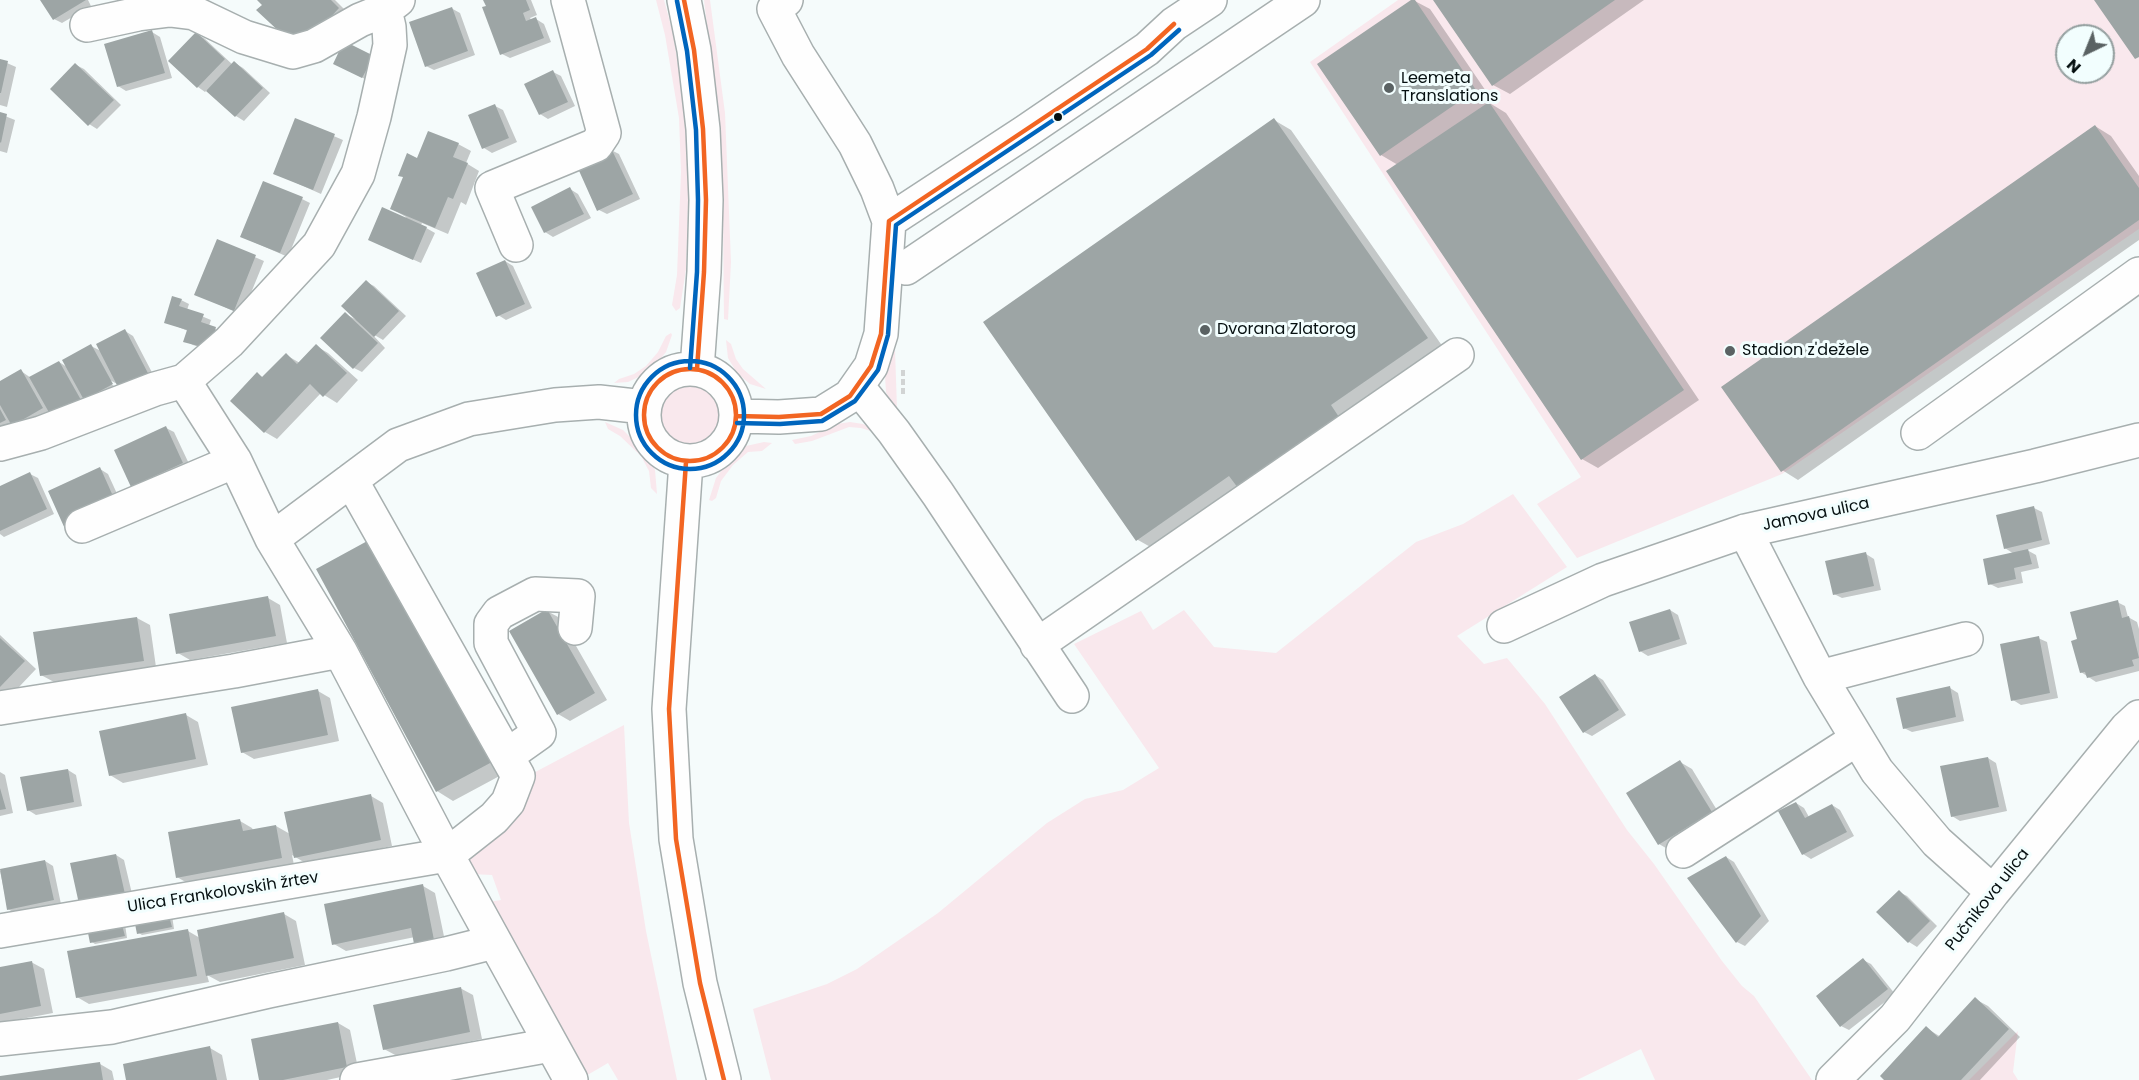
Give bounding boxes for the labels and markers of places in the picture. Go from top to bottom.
place label: Leemeta Translations [1401,69,1498,107]
marker: Leemeta Translations [1382,81,1396,95]
unlabelled marker [1052,111,1064,123]
place label: Dvorana Zlatorog [1217,320,1356,340]
marker: Dvorana Zlatorog [1198,323,1212,337]
place label: Stadion z'dežele [1742,341,1869,361]
marker: Stadion z'dežele [1723,344,1737,358]

